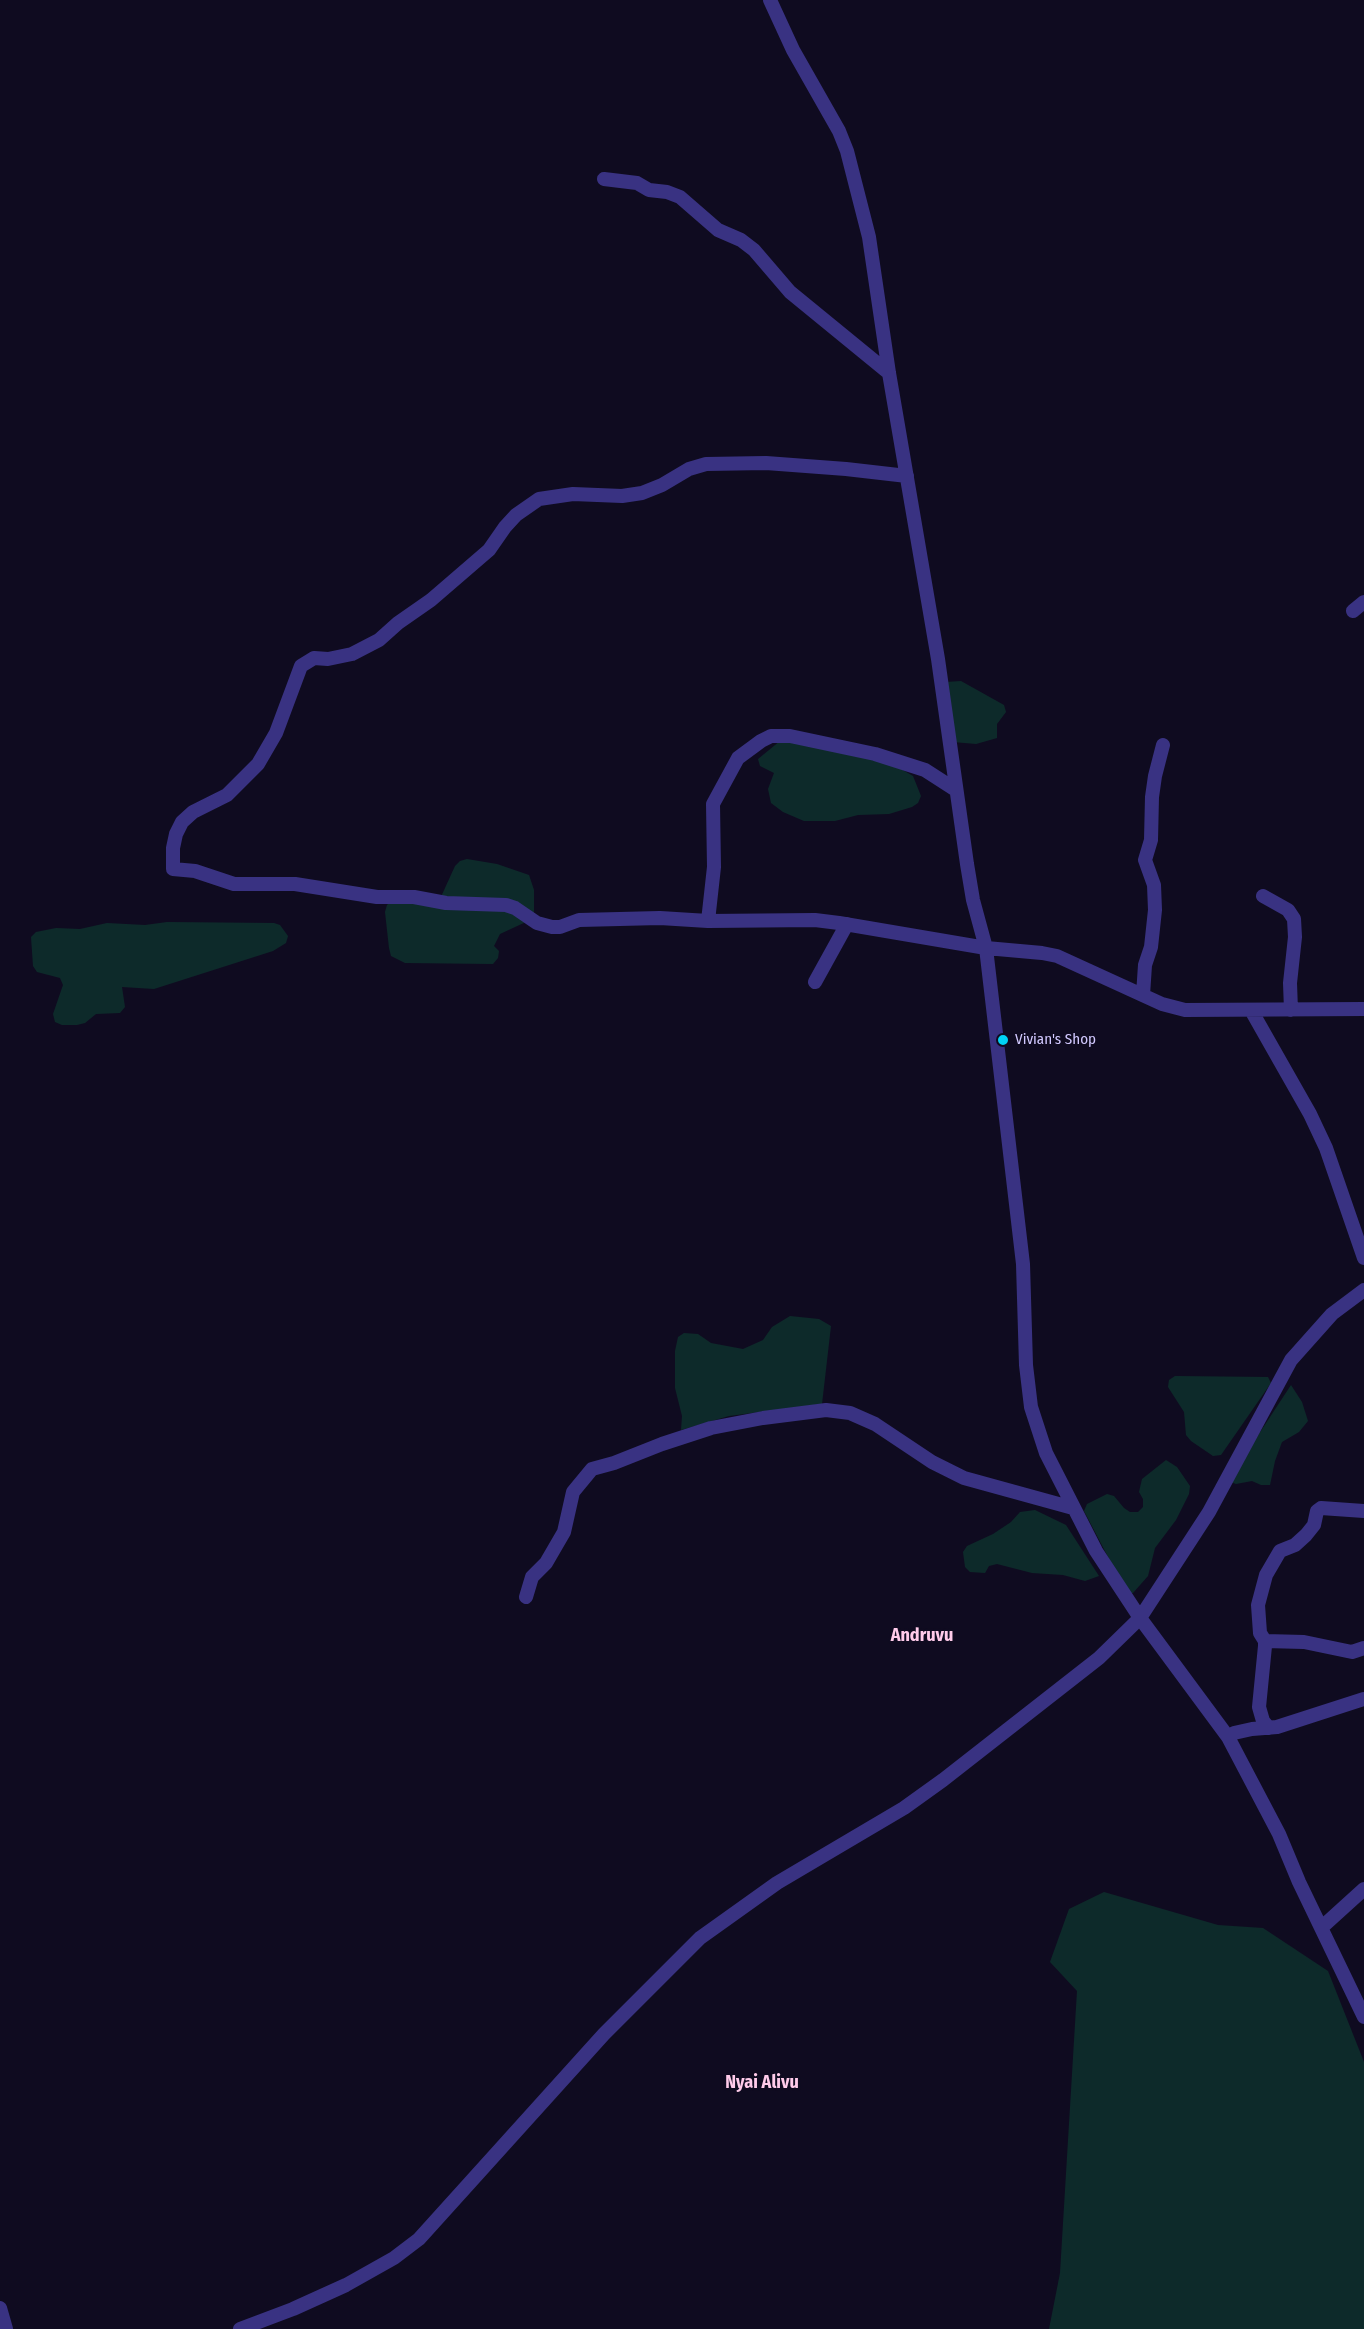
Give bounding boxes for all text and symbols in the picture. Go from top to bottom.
place label: Vivian's Shop [1015,1031,1096,1049]
marker: Vivian's Shop [996,1033,1010,1047]
district label: Andruvu [891,1625,953,1647]
district label: Nyai Alivu [725,2072,799,2094]

